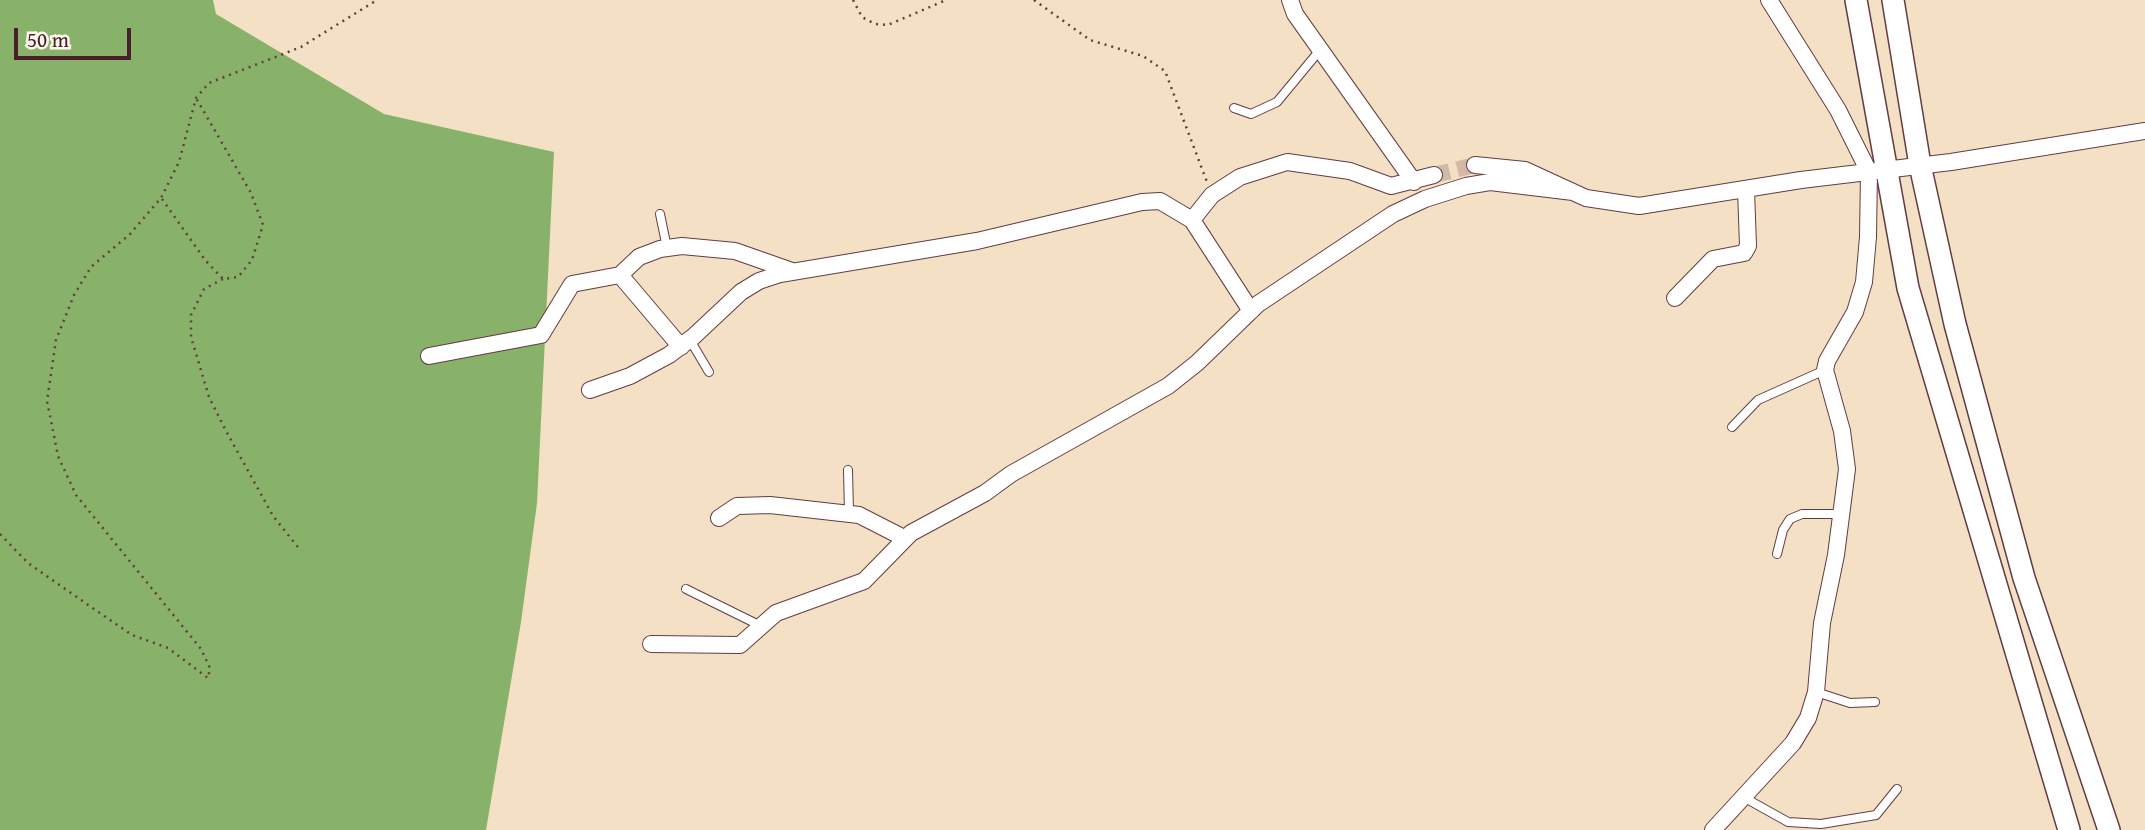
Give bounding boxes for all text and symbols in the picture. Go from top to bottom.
scale bar [18,14,135,58]
text: 50 m [27,24,69,55]

